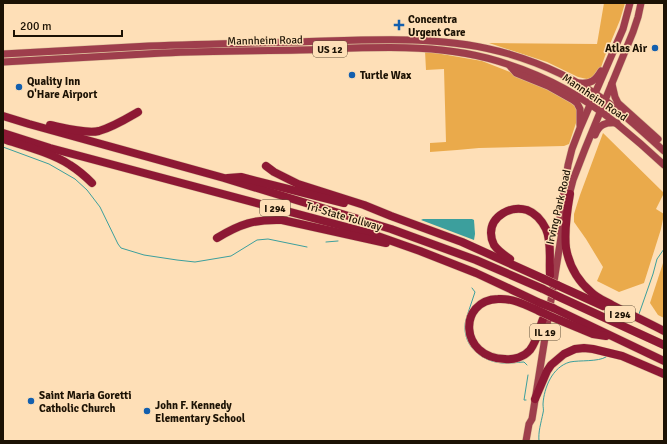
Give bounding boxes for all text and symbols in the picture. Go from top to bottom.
scale bar [14,12,122,38]
place label: Concentra Urgent Care [408,13,466,39]
text: 200 m [20,19,52,34]
marker: Concentra Urgent Care [393,19,405,31]
street label: Mannheim Road [227,33,303,48]
road number: US 12 [313,41,347,57]
place label: Atlas Air [605,42,648,55]
marker: Atlas Air [650,43,660,53]
place label: Turtle Wax [360,69,412,82]
marker: Turtle Wax [347,70,357,80]
street label: Mannheim Road [560,71,630,124]
place label: Quality Inn O'Hare Airport [27,75,97,101]
marker: Quality Inn O'Hare Airport [14,82,24,92]
street label: Irving Park Road [544,168,573,246]
street label: Tri-State Tollway [305,199,384,234]
road number: I 294 [260,200,290,216]
road number: I 294 [605,306,635,322]
road number: IL 19 [530,324,560,340]
place label: Saint Maria Goretti Catholic Church [39,389,132,415]
marker: Saint Maria Goretti Catholic Church [26,396,36,406]
place label: John F. Kennedy Elementary School [155,399,246,425]
marker: John F. Kennedy Elementary School [142,406,152,416]

